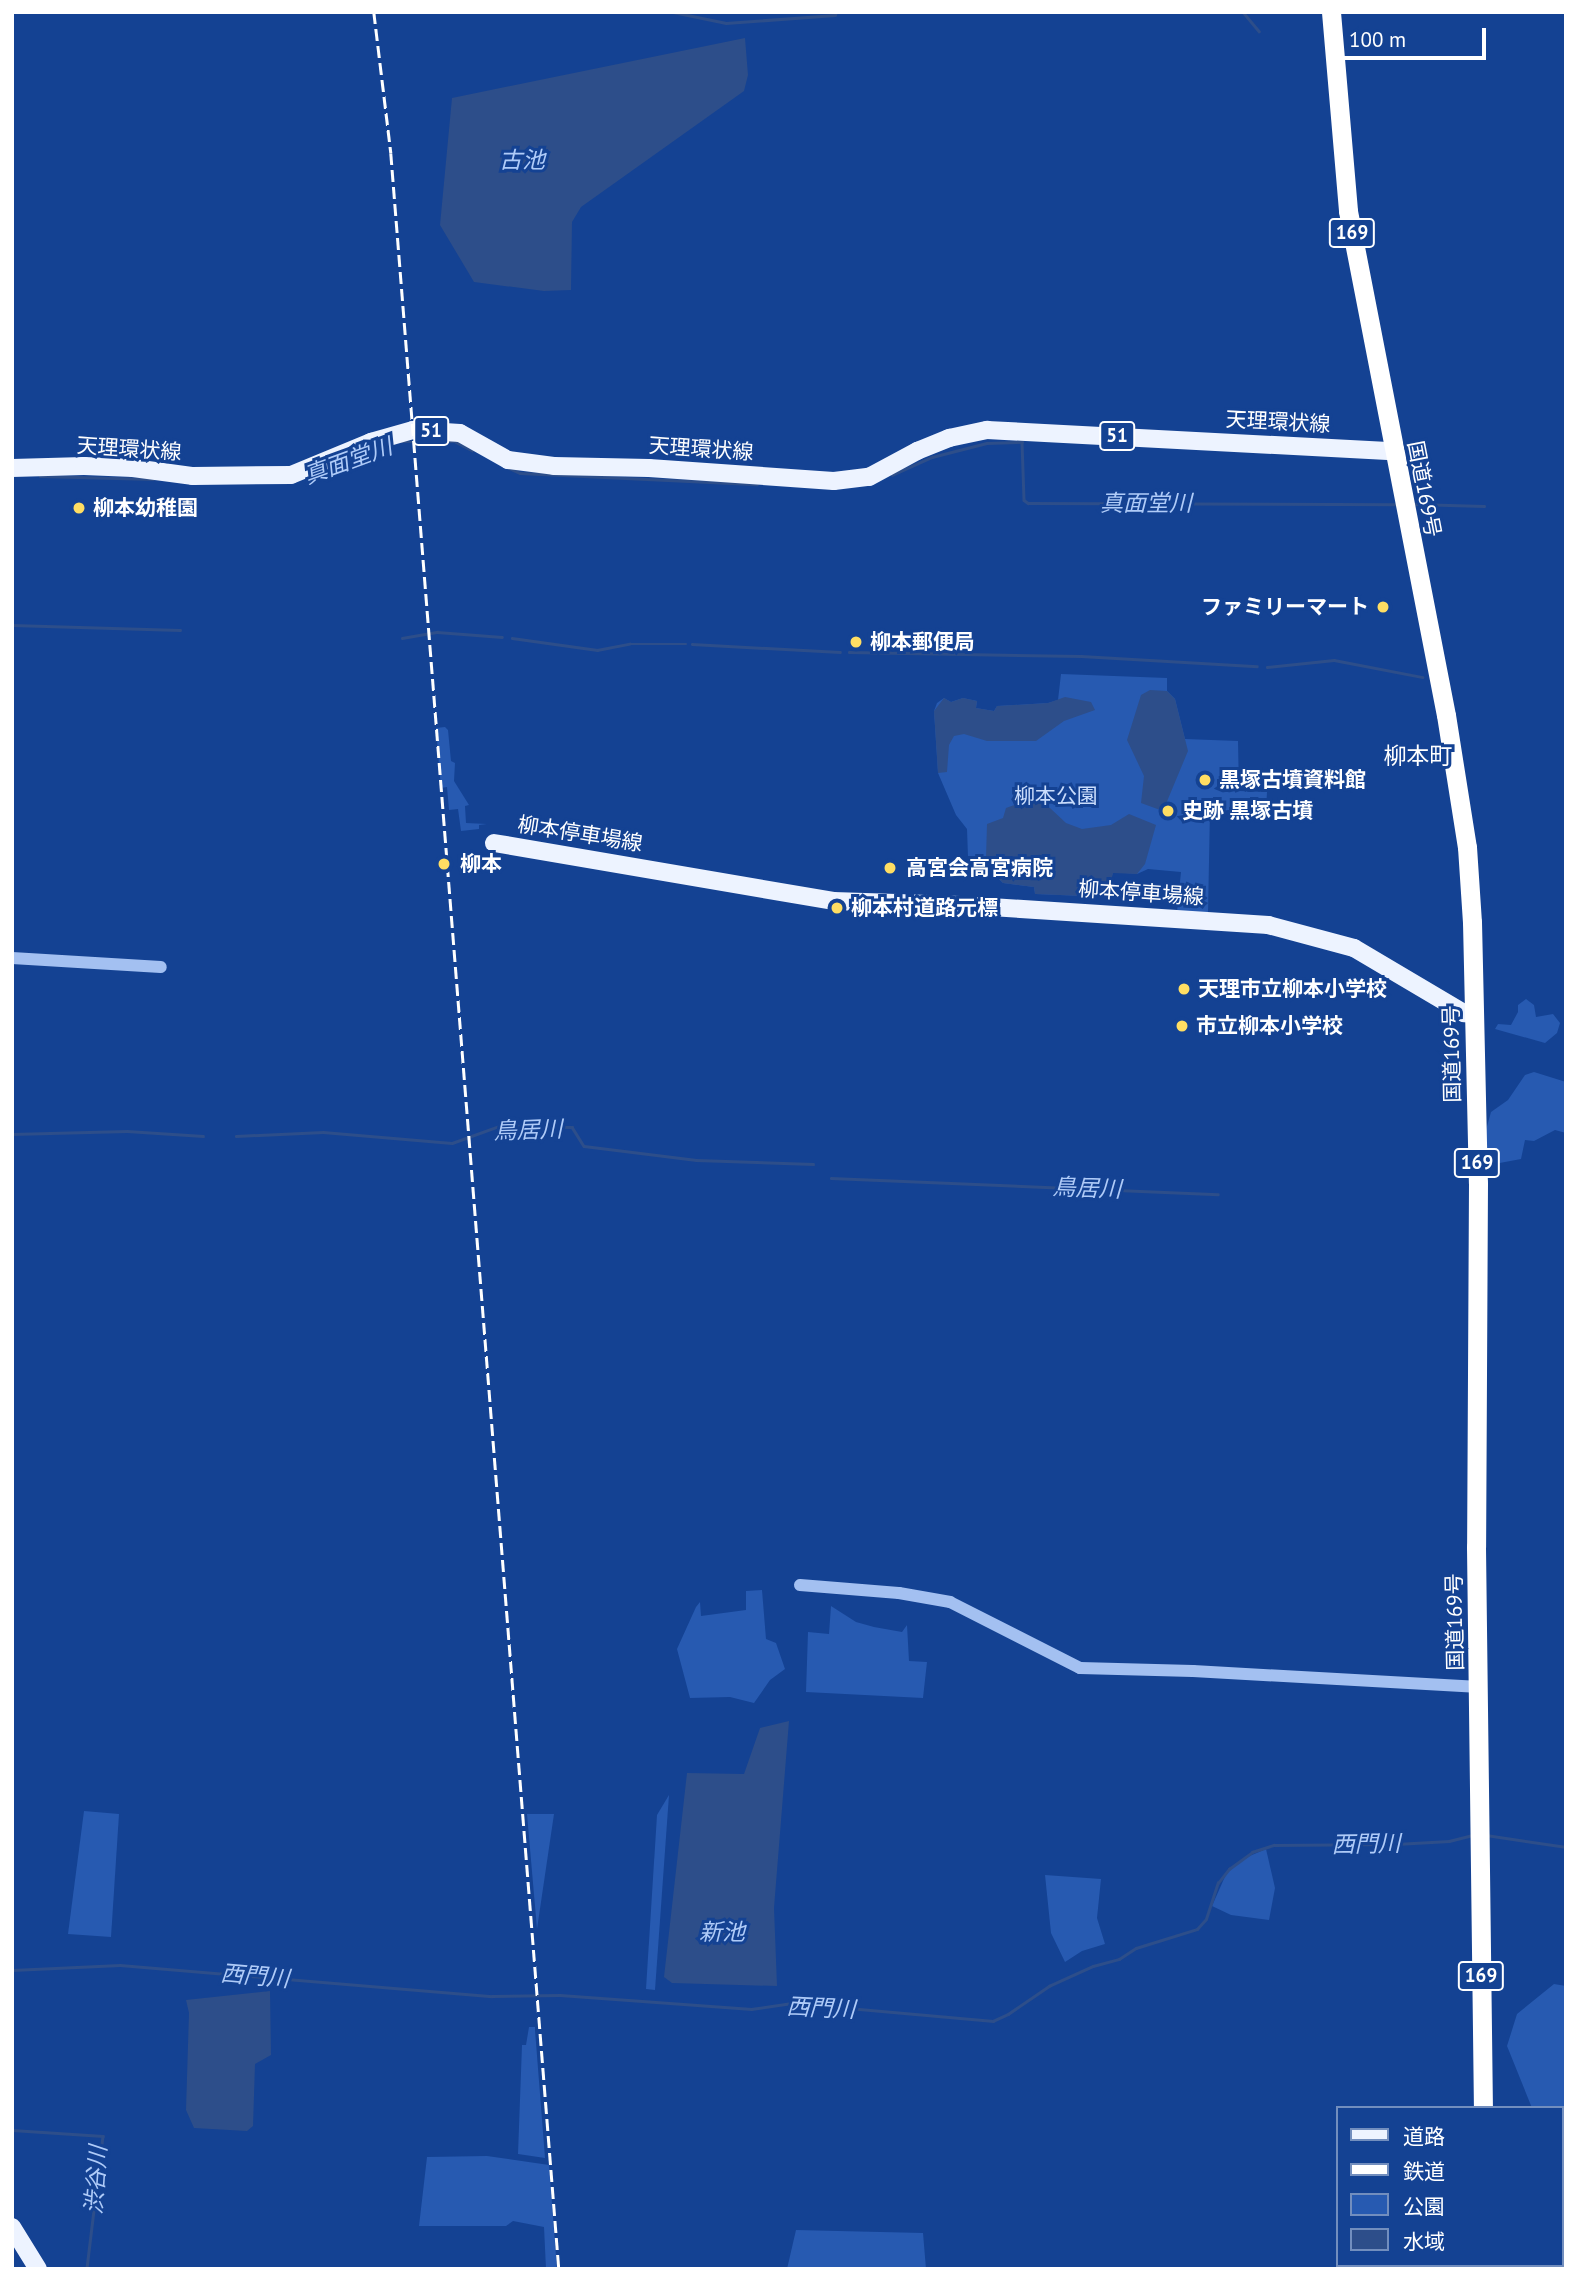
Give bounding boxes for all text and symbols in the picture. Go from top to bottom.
scale bar [1340,14,1490,58]
text: 100 m [1349,26,1406,53]
water label: 古池 [499,146,545,174]
road number: 169 [1328,218,1376,248]
street label: 天理環状線 [1225,407,1331,437]
road number: 51 [412,416,450,446]
road number: 51 [1098,420,1136,452]
water label: 真面堂川 [300,432,396,490]
street label: 天理環状線 [76,433,182,465]
street label: 天理環状線 [648,433,754,465]
street label: 国道169号 [1402,439,1446,539]
water label: 真面堂川 [1100,489,1192,517]
place label: 柳本幼稚園 [93,495,198,521]
marker: 柳本幼稚園 [71,500,87,516]
place label: ファミリーマート [1201,594,1369,620]
marker: ファミリーマート [1375,599,1391,615]
place label: 柳本郵便局 [870,629,975,655]
marker: 柳本郵便局 [848,634,864,650]
district label: 柳本町 [1384,742,1452,770]
place label: 黒塚古墳資料館 [1219,767,1366,793]
marker: 黒塚古墳資料館 [1197,772,1213,788]
park label: 柳本公園 [1014,783,1098,809]
place label: 史跡 黒塚古墳 [1182,798,1313,824]
marker: 史跡 黒塚古墳 [1160,803,1176,819]
street label: 柳本停車場線 [516,812,644,856]
place label: 柳本 [460,851,502,877]
marker: 柳本 [434,854,454,874]
place label: 高宮会高宮病院 [906,855,1053,881]
marker: 高宮会高宮病院 [880,858,900,878]
street label: 柳本停車場線 [1077,876,1205,910]
place label: 柳本村道路元標 [851,895,998,921]
marker: 柳本村道路元標 [829,900,845,916]
place label: 天理市立柳本小学校 [1198,976,1387,1002]
marker: 天理市立柳本小学校 [1176,981,1192,997]
street label: 国道169号 [1439,1005,1465,1103]
place label: 市立柳本小学校 [1196,1013,1343,1039]
marker: 市立柳本小学校 [1174,1018,1190,1034]
water label: 鳥居川 [493,1115,563,1145]
road number: 169 [1452,1148,1502,1178]
water label: 鳥居川 [1052,1173,1122,1203]
street label: 国道169号 [1442,1573,1468,1671]
water label: 西門川 [1331,1830,1401,1858]
water label: 新池 [699,1918,745,1946]
water label: 西門川 [219,1959,291,1993]
road number: 169 [1456,1960,1506,1992]
water label: 西門川 [786,1992,856,2024]
legend [1336,2106,1564,2267]
text: 道路 [1403,2123,1445,2150]
water label: 渋谷川 [80,2145,112,2215]
text: 鉄道 [1403,2158,1445,2185]
text: 公園 [1403,2193,1445,2220]
text: 水域 [1403,2228,1445,2255]

